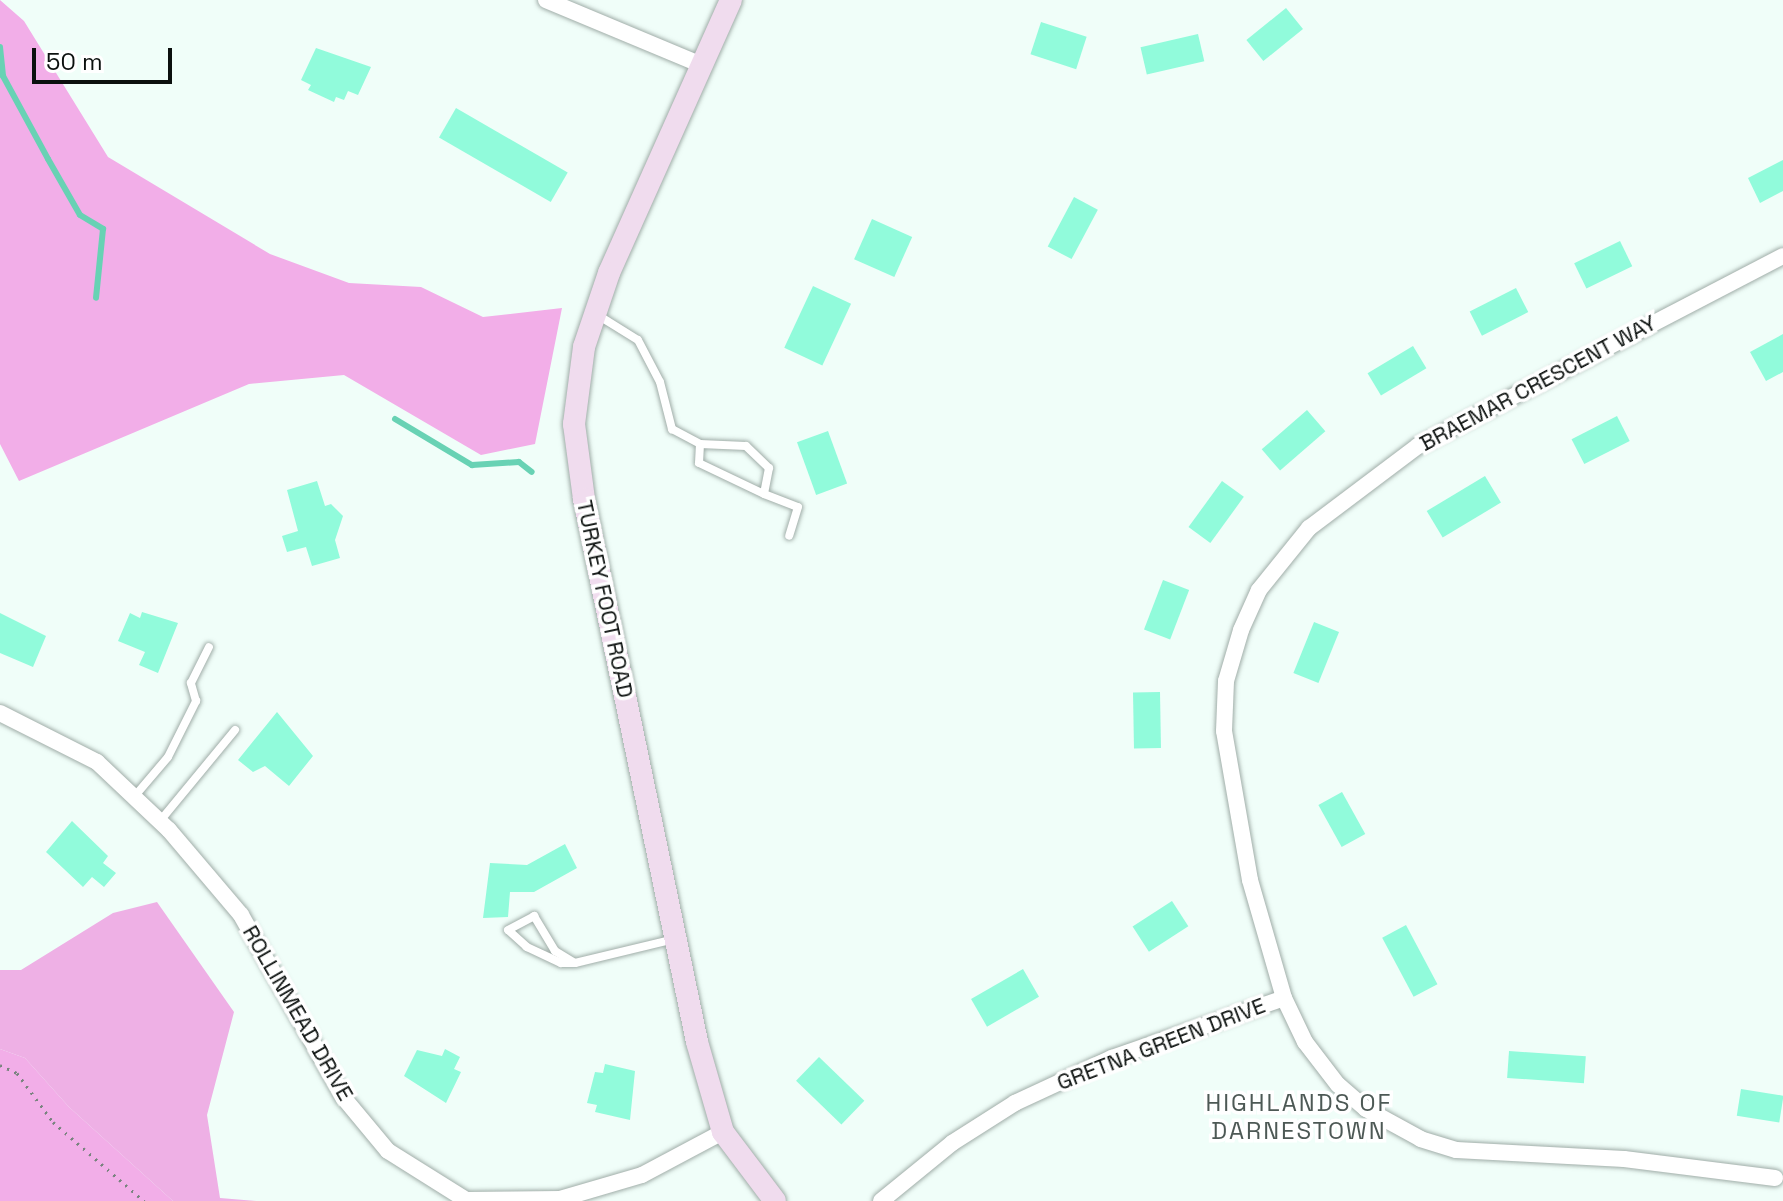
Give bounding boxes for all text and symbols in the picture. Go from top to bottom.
scale bar [36,32,176,82]
text: 50 m [46,46,103,77]
street label: BRAEMAR CRESCENT WAY [1415,309,1661,457]
street label: TURKEY FOOT ROAD [571,497,639,701]
street label: ROLLINMEAD DRIVE [237,921,359,1105]
street label: GRETNA GREEN DRIVE [1053,992,1269,1096]
district label: HIGHLANDS OF DARNESTOWN [1205,1089,1393,1145]

